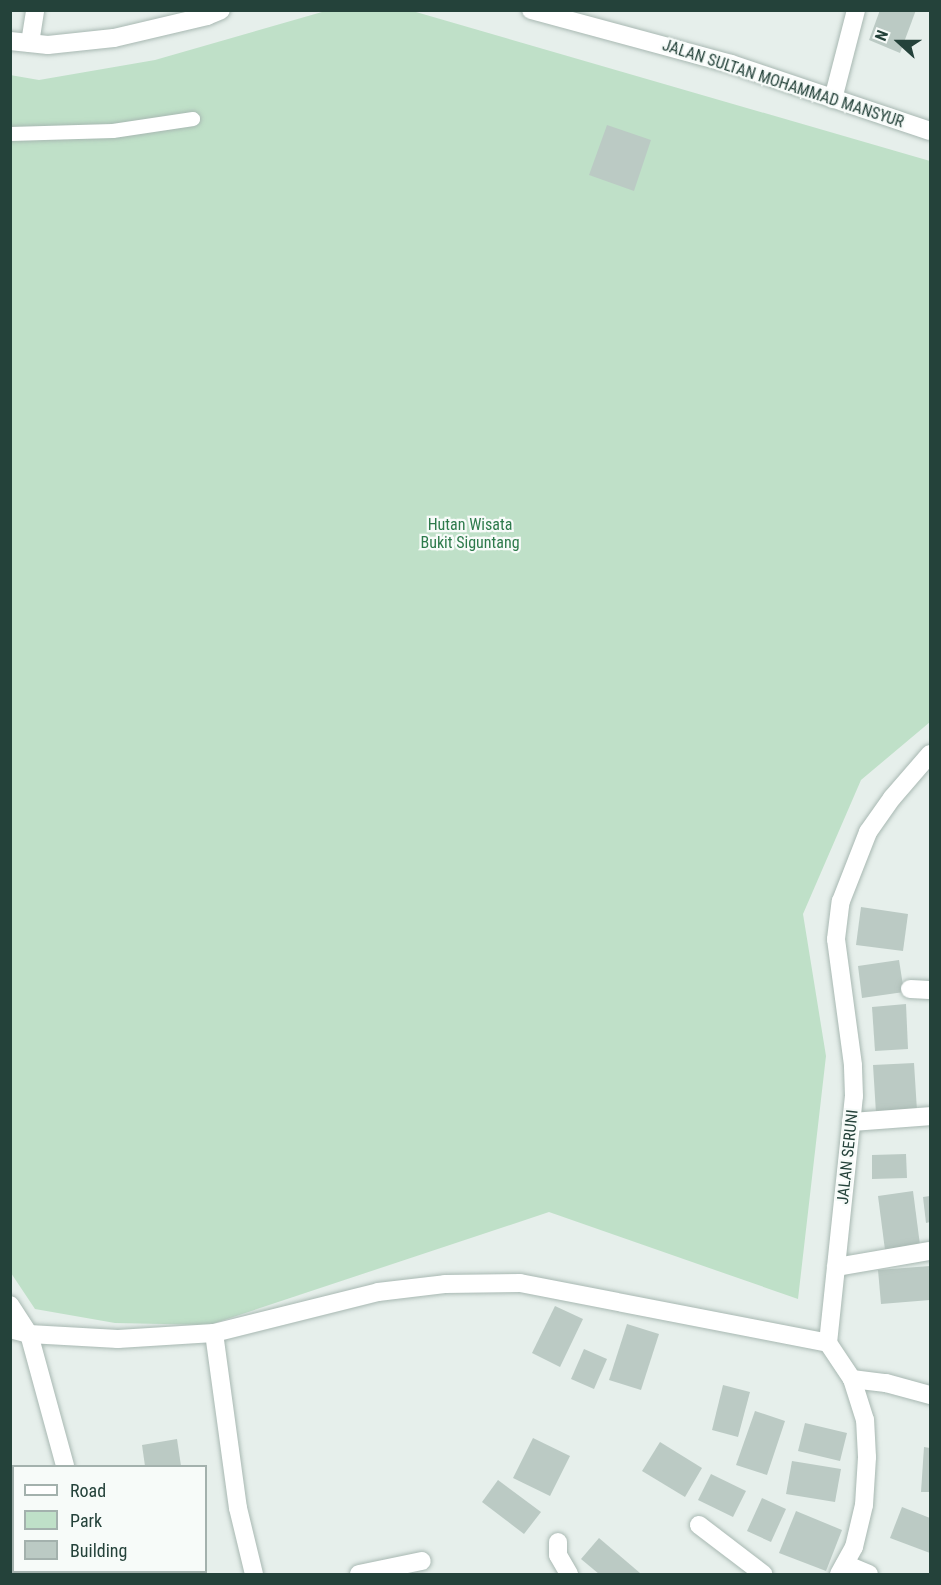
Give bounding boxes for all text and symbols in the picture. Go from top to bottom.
north arrow [869,12,929,72]
street label: JALAN SULTAN MOHAMMAD MANSYUR [660,36,906,132]
park label: Hutan Wisata Bukit Siguntang [420,515,520,553]
street label: JALAN SERUNI [833,1109,863,1205]
legend [12,1465,207,1573]
text: Road [70,1480,106,1501]
text: Park [70,1510,102,1531]
text: Building [70,1540,127,1561]

